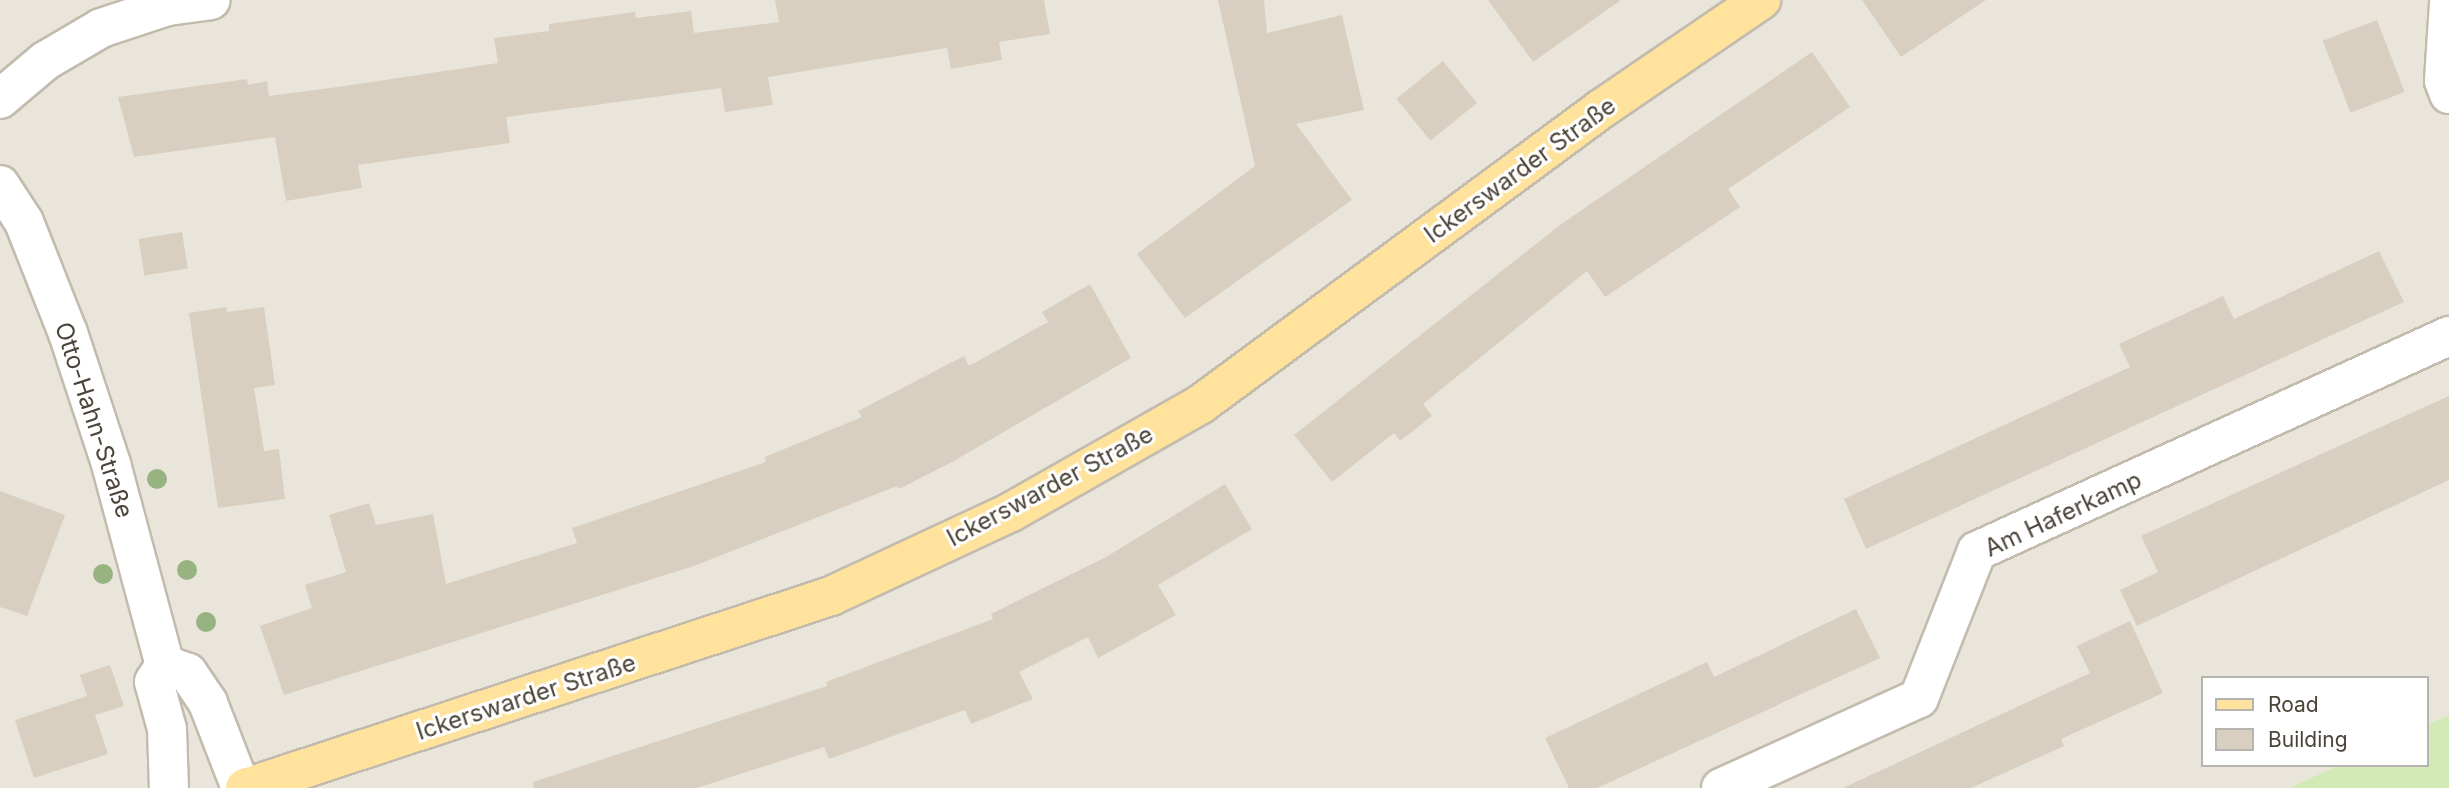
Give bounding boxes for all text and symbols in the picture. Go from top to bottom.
street label: Ickerswarder Straße [1419,91,1621,249]
street label: Otto-Hahn-Straße [49,319,139,521]
street label: Ickerswarder Straße [942,419,1158,553]
street label: Am Haferkamp [1980,465,2146,563]
street label: Ickerswarder Straße [413,648,639,746]
legend [2200,676,2428,767]
text: Road [2268,692,2319,717]
text: Building [2268,727,2348,752]

